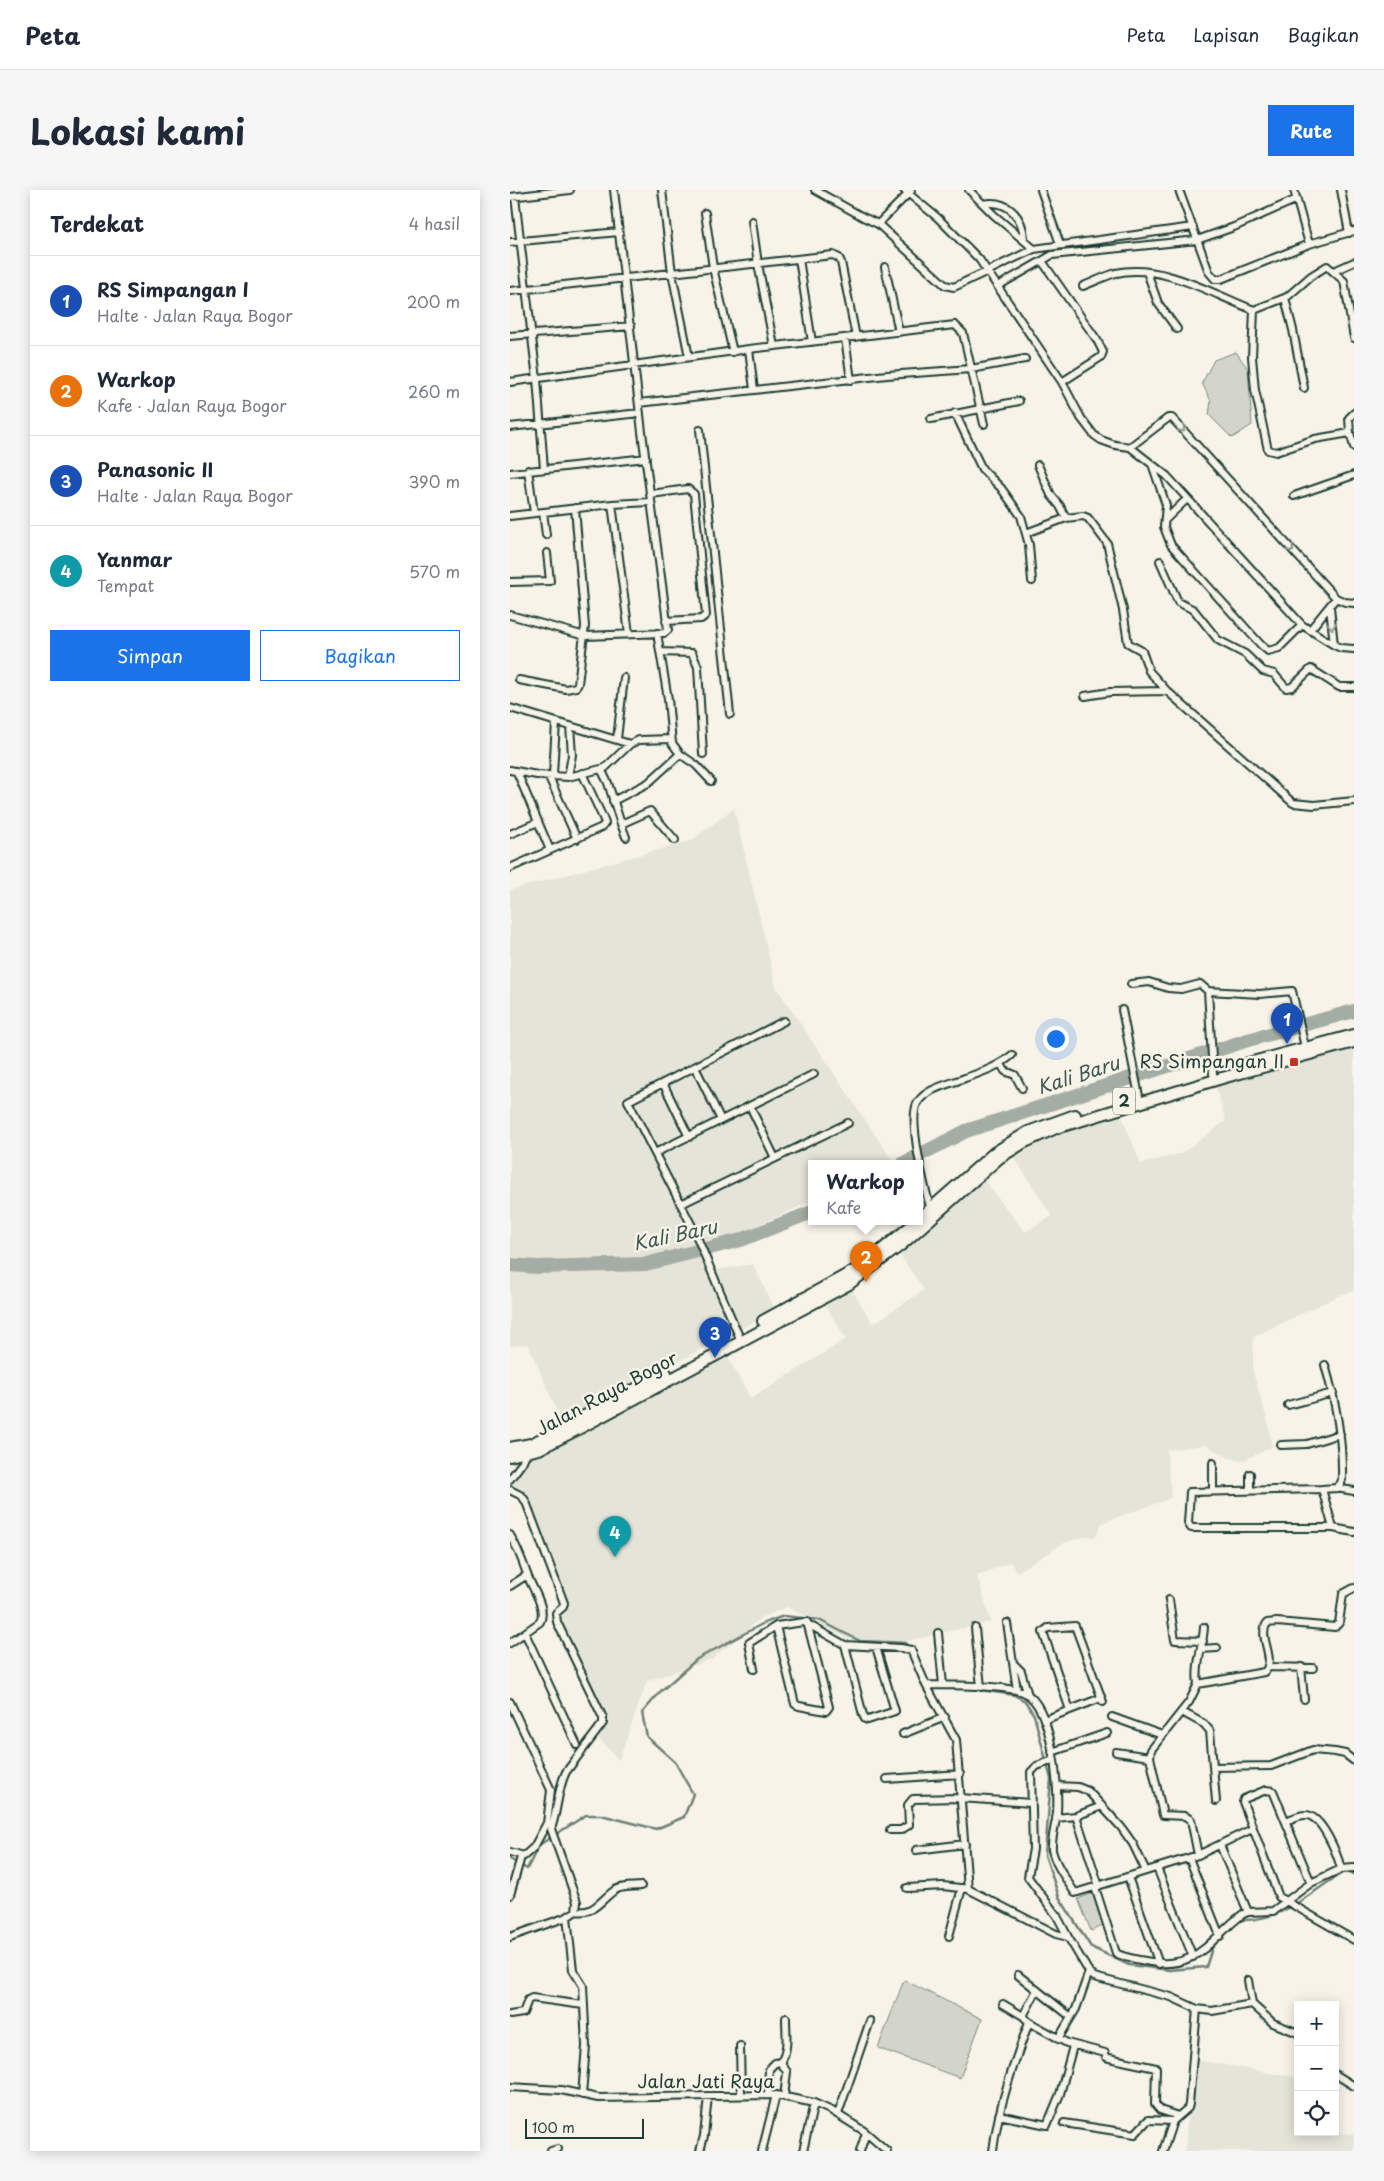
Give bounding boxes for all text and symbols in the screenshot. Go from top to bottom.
text: Peta [25,17,81,53]
text: Peta [1127,21,1165,48]
text: Lapisan [1193,21,1259,48]
text: Bagikan [1287,21,1359,48]
text: Lokasi kami [30,104,245,157]
button: Rute [1268,105,1354,156]
text: Terdekat [50,207,144,239]
text: 4 hasil [409,211,460,235]
text: RS Simpangan I [97,275,249,303]
text: 1 [62,289,70,313]
text: 200 m [407,289,460,313]
text: Halte · Jalan Raya Bogor [97,303,293,327]
text: Warkop [97,365,176,393]
text: 2 [60,379,72,403]
text: 260 m [408,379,460,403]
text: Kafe · Jalan Raya Bogor [97,393,287,417]
one-way arrow [1176,423,1185,432]
text: Panasonic II [97,455,213,483]
text: 3 [61,469,71,493]
text: 390 m [409,469,460,493]
text: Halte · Jalan Raya Bogor [97,483,293,507]
one-way arrow [1285,543,1294,552]
text: Yanmar [97,545,172,573]
text: 4 [61,559,71,583]
text: 570 m [409,559,460,583]
text: Tempat [97,573,154,597]
one-way arrow [1326,622,1337,630]
button: Simpan [50,630,250,681]
button: Bagikan [260,630,460,681]
pin: 1 [1271,1003,1303,1044]
your location [1043,1026,1069,1052]
water label: Kali Baru [1033,1047,1124,1101]
place label: RS Simpangan II [1139,1047,1284,1074]
marker: RS Simpangan II [1288,1056,1300,1068]
road number: 2 [1113,1088,1135,1114]
popup [808,1160,923,1225]
text: Warkop [826,1167,905,1195]
text: Kafe [826,1195,861,1219]
water label: Kali Baru [630,1211,721,1257]
pin: 2 [850,1241,882,1282]
pin: 3 [699,1317,731,1358]
street label: Jalan Raya Bogor [531,1344,683,1442]
pin: 4 [599,1516,631,1557]
map controls [1294,2001,1339,2136]
button: + [1294,2001,1339,2046]
button: − [1294,2046,1339,2091]
street label: Jalan Jati Raya [637,2067,775,2094]
button: locate [1294,2091,1339,2136]
scale bar [525,2116,644,2139]
text: 100 m [532,2117,575,2138]

